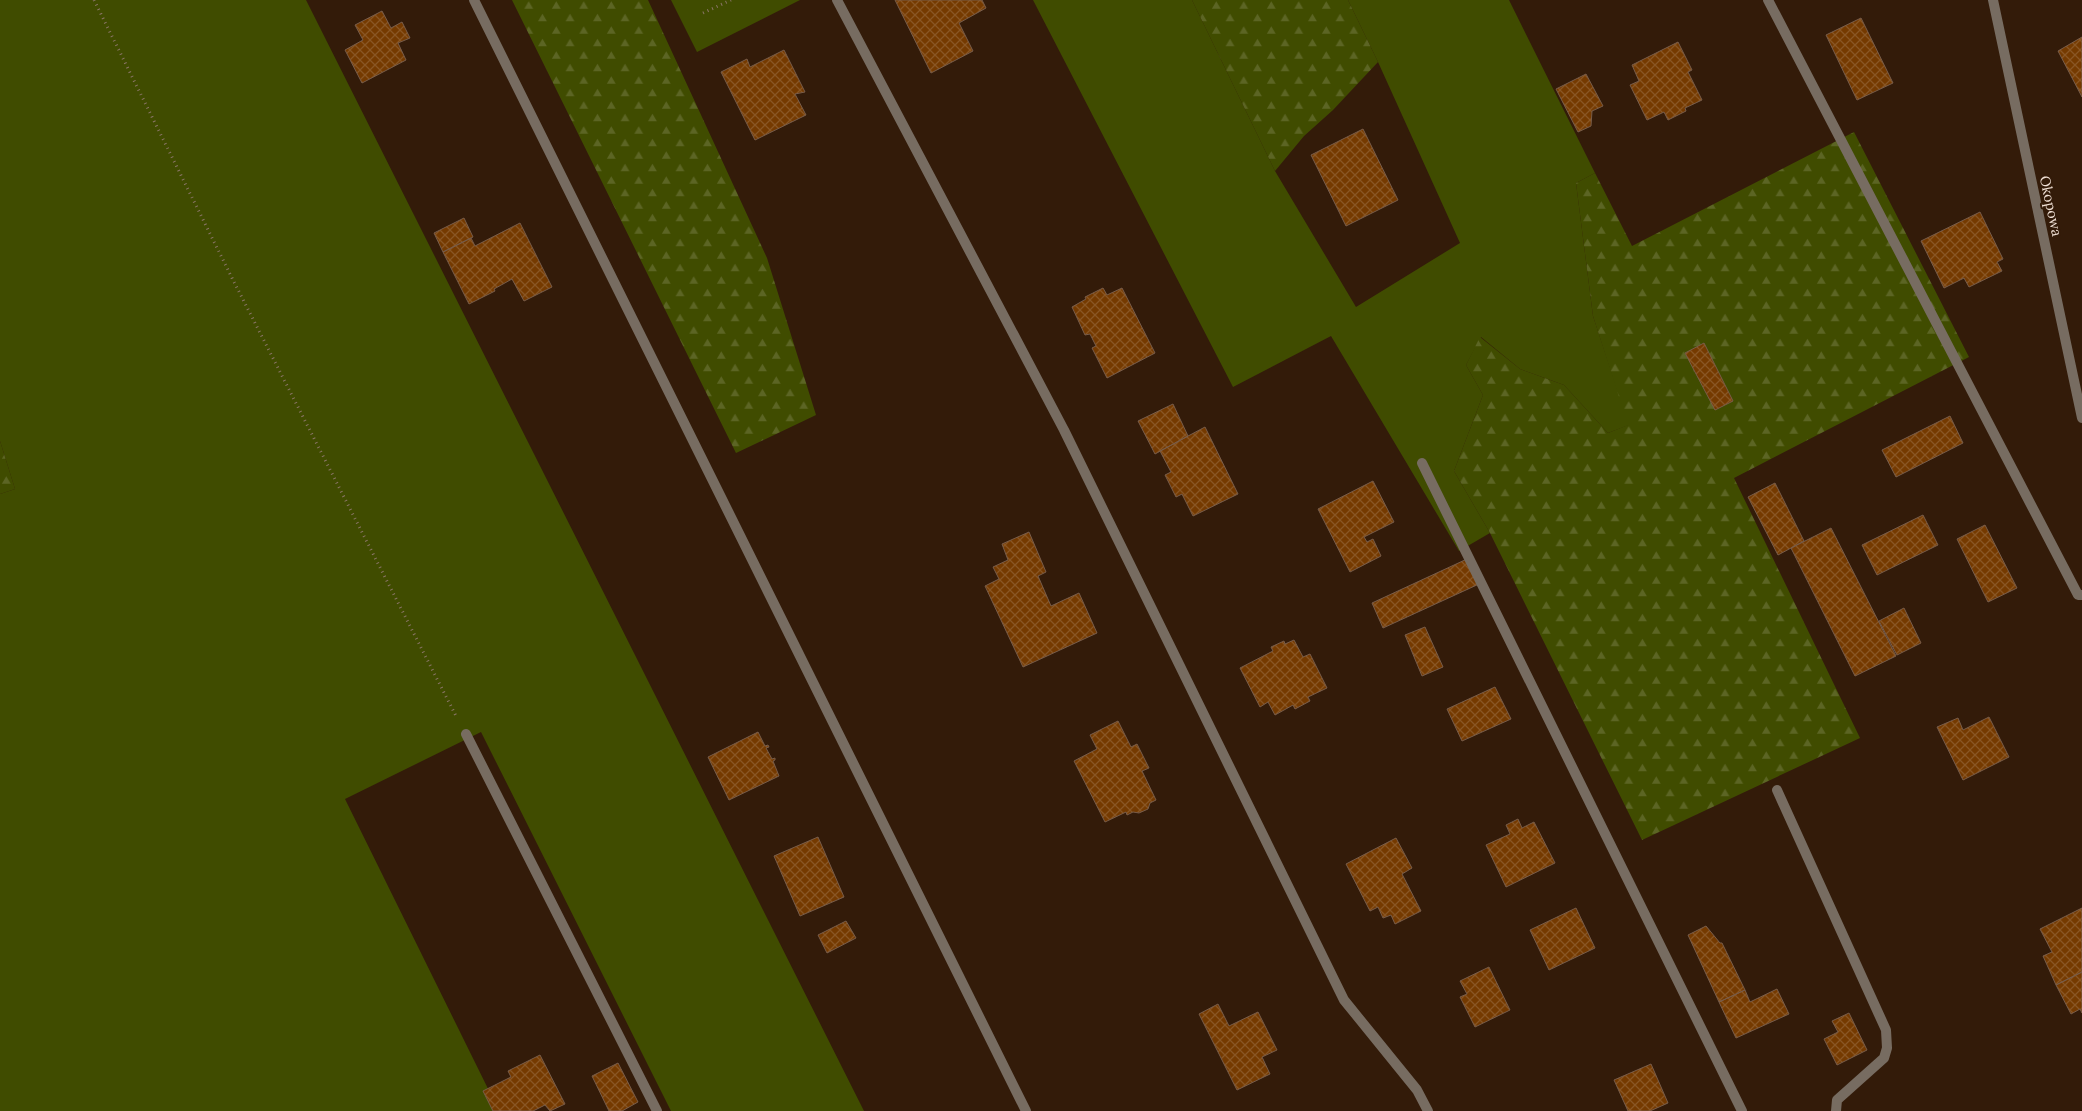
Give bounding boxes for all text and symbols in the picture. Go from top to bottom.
street label: Okopowa [2036,174,2066,238]

